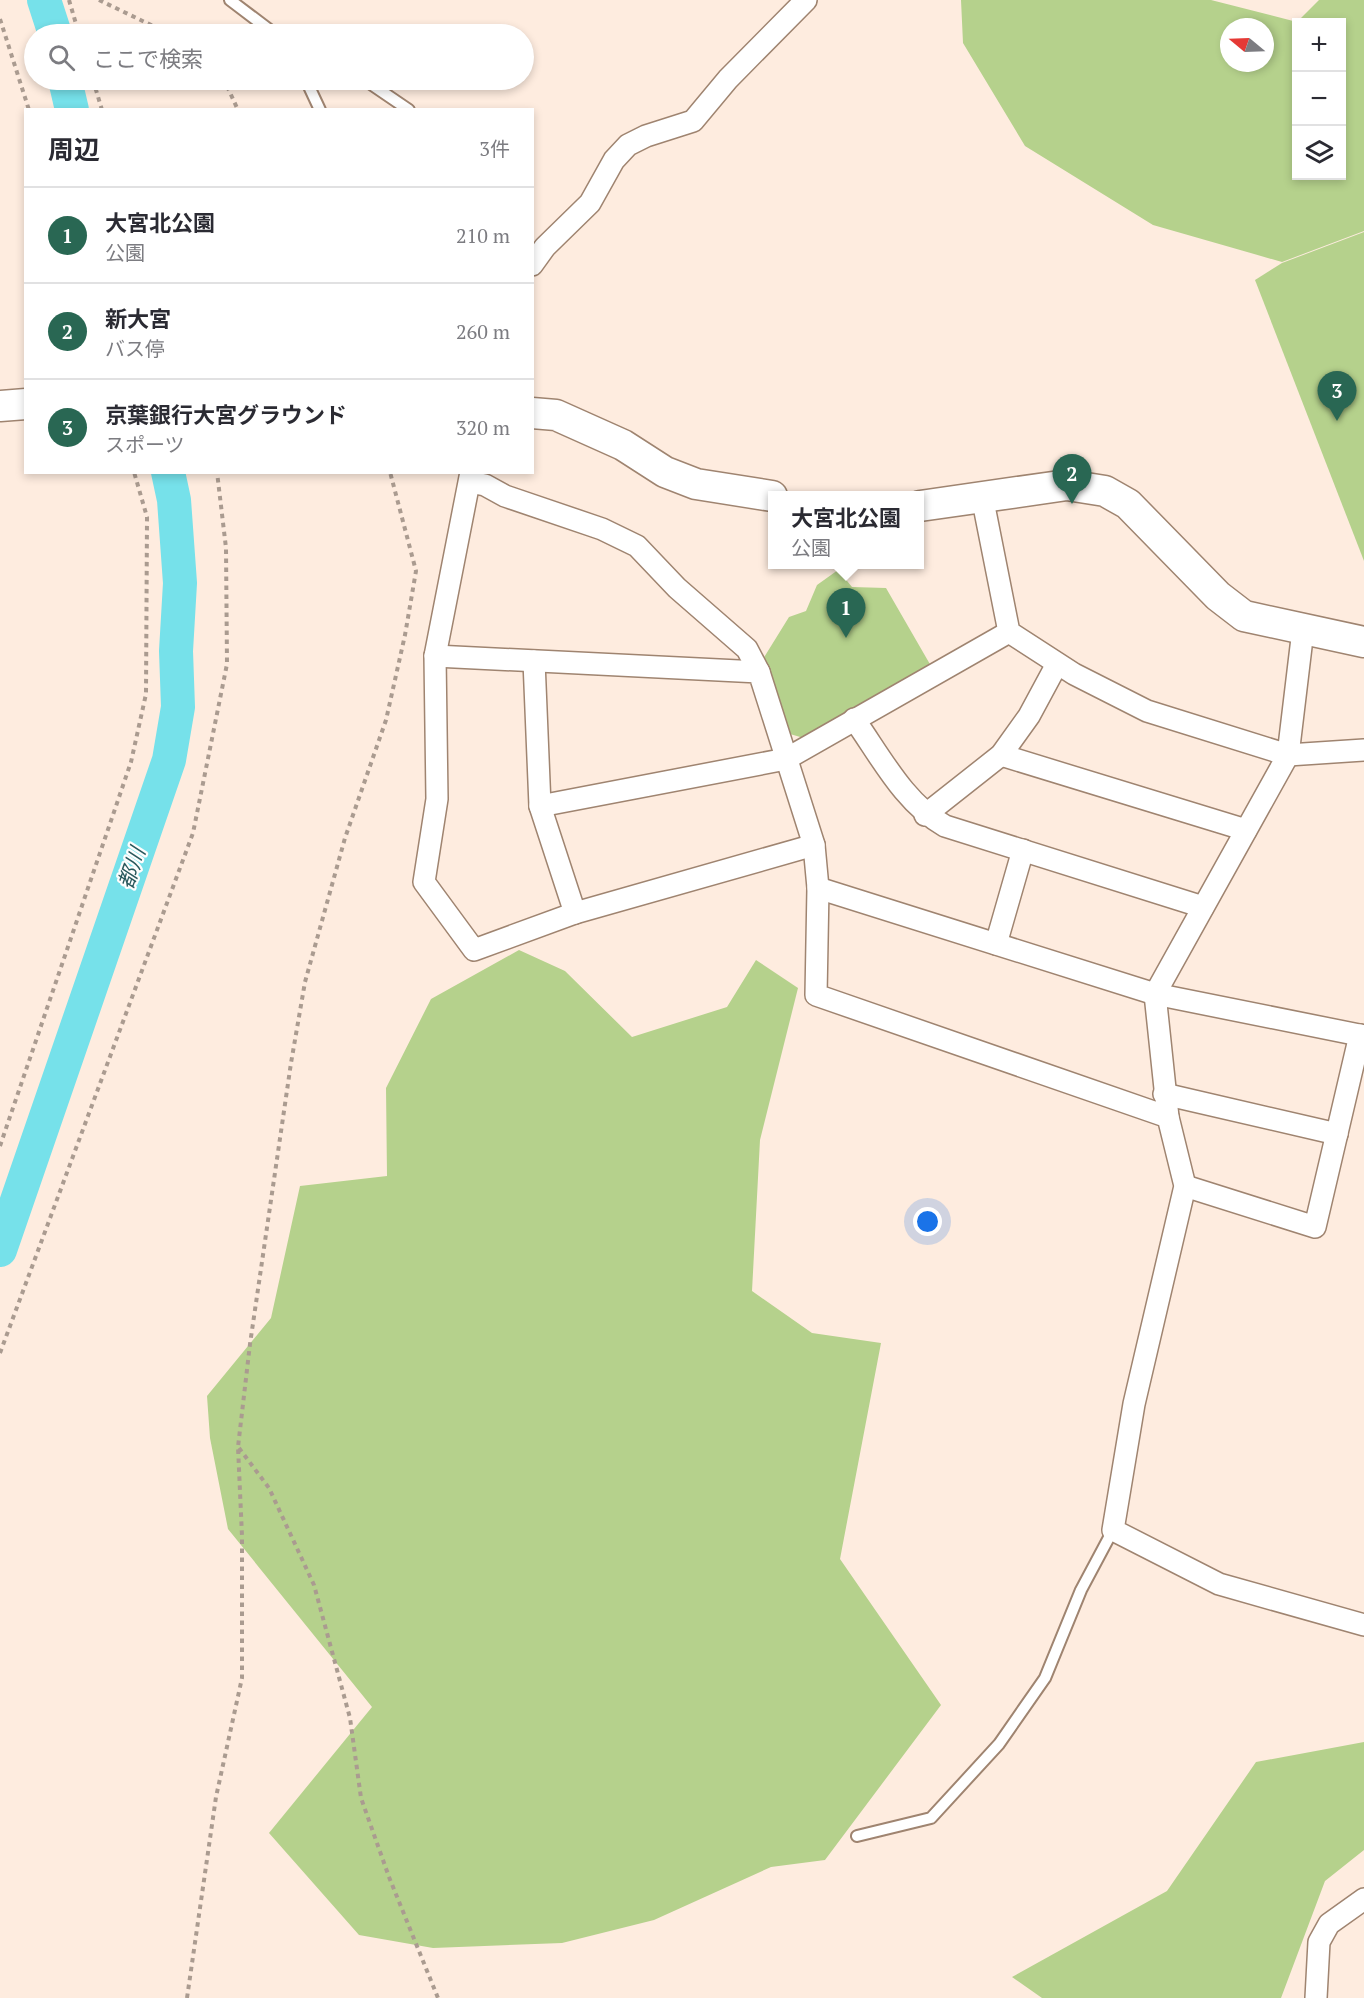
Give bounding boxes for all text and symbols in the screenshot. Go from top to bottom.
north arrow [1220,18,1274,72]
map controls [1292,18,1346,180]
button: + [1292,18,1346,72]
search box [24,24,534,90]
icon: search [45,41,78,74]
text: ここで検索 [93,44,203,73]
button: − [1292,72,1346,126]
button: layers [1292,126,1346,180]
text: 周辺 [48,132,100,166]
text: 3件 [479,135,510,162]
text: 大宮北公園 [105,208,215,237]
text: 1 [62,222,73,249]
text: 210 m [456,222,510,249]
text: 公園 [105,239,145,266]
text: 新大宮 [105,304,171,333]
text: 2 [62,318,73,345]
text: 260 m [456,318,510,345]
text: バス停 [105,335,165,362]
pin: 3 [1318,372,1356,421]
text: 京葉銀行大宮グラウンド [105,400,347,429]
text: 3 [62,414,73,441]
text: 320 m [456,414,510,441]
text: スポーツ [105,431,185,458]
pin: 2 [1052,454,1092,504]
popup [768,491,924,569]
text: 大宮北公園 [791,503,901,532]
text: 公園 [791,534,831,561]
pin: 1 [826,588,866,638]
water label: 都川 [111,842,152,892]
your location [913,1207,942,1236]

